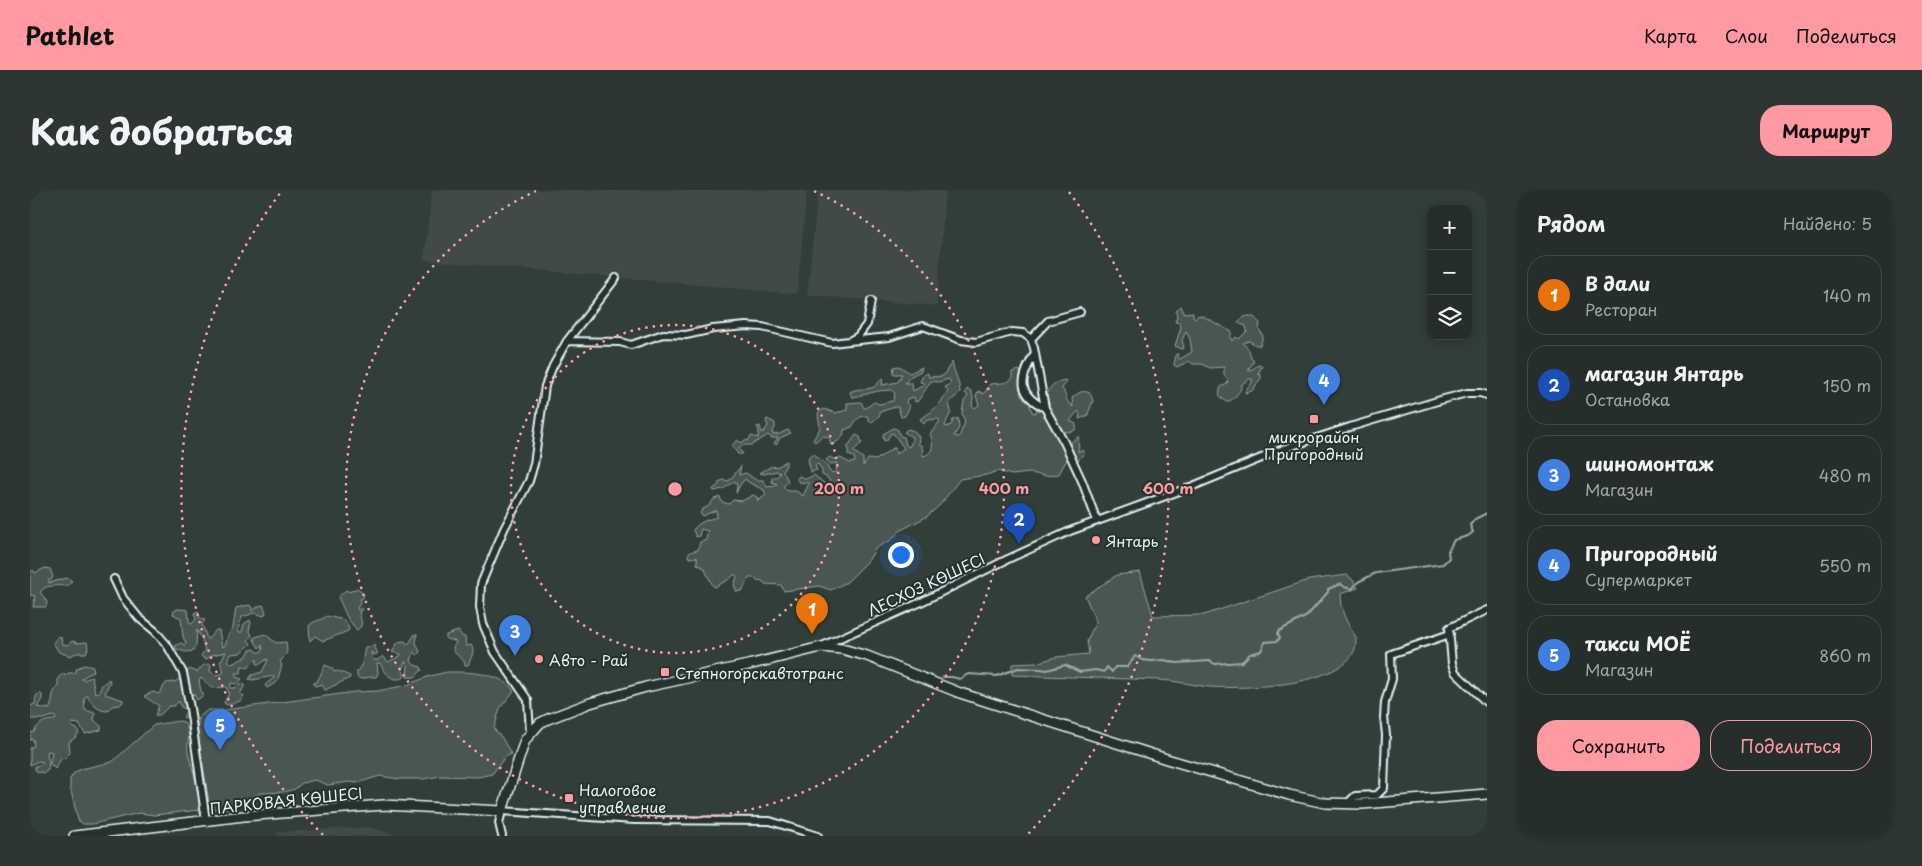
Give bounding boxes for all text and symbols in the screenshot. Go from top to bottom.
text: Pathlet [25,17,115,53]
text: Карта [1644,22,1697,49]
text: Слои [1725,22,1768,49]
text: Поделиться [1796,22,1897,49]
text: Как добраться [30,104,294,157]
button: Маршрут [1760,105,1892,156]
map controls [1427,205,1472,340]
button: + [1427,205,1472,250]
text: Рядом [1537,207,1605,239]
text: Найдено: 5 [1783,211,1872,235]
button: − [1427,250,1472,295]
text: В дали [1585,269,1651,297]
text: 1 [1550,283,1558,307]
text: 140 m [1823,283,1871,307]
button: layers [1427,295,1472,340]
text: Ресторан [1585,297,1658,321]
text: магазин Янтарь [1585,359,1744,387]
pin: 4 [1308,364,1340,405]
text: 2 [1548,373,1560,397]
text: 150 m [1823,373,1871,397]
text: Остановка [1585,387,1670,411]
marker: микрорайон Пригородный [1308,413,1320,425]
place label: микрорайон Пригородный [1264,425,1364,465]
text: шиномонтаж [1585,449,1714,477]
text: 3 [1549,463,1559,487]
text: 480 m [1819,463,1871,487]
text: 200 m [814,476,864,499]
text: 400 m [979,476,1029,499]
text: 600 m [1142,476,1194,499]
text: Магазин [1585,477,1654,501]
centre of rings [666,480,684,498]
pin: 2 [1003,503,1035,544]
place label: Янтарь [1106,529,1159,552]
marker: Янтарь [1090,534,1102,546]
text: Пригородный [1585,539,1718,567]
your location [888,542,914,568]
street label: ЛЕСХОЗ КӨШЕСІ [863,547,989,621]
text: 4 [1549,553,1559,577]
text: 550 m [1819,553,1871,577]
text: Супермаркет [1585,567,1692,591]
pin: 1 [796,593,828,634]
pin: 3 [499,615,531,656]
text: такси МОЁ [1585,629,1691,657]
text: 5 [1549,643,1559,667]
text: 860 m [1819,643,1871,667]
place label: Авто - Рай [549,648,628,671]
marker: Авто - Рай [533,653,545,665]
text: Магазин [1585,657,1654,681]
place label: Степногорскавтотранс [675,661,844,684]
marker: Степногорскавтотранс [659,666,671,678]
pin: 5 [204,709,236,750]
button: Сохранить [1537,720,1700,771]
button: Поделиться [1710,720,1872,771]
place label: Налоговое управление [579,778,666,818]
street label: ПАРКОВАЯ КӨШЕСІ [209,781,363,819]
marker: Налоговое управление [563,792,575,804]

